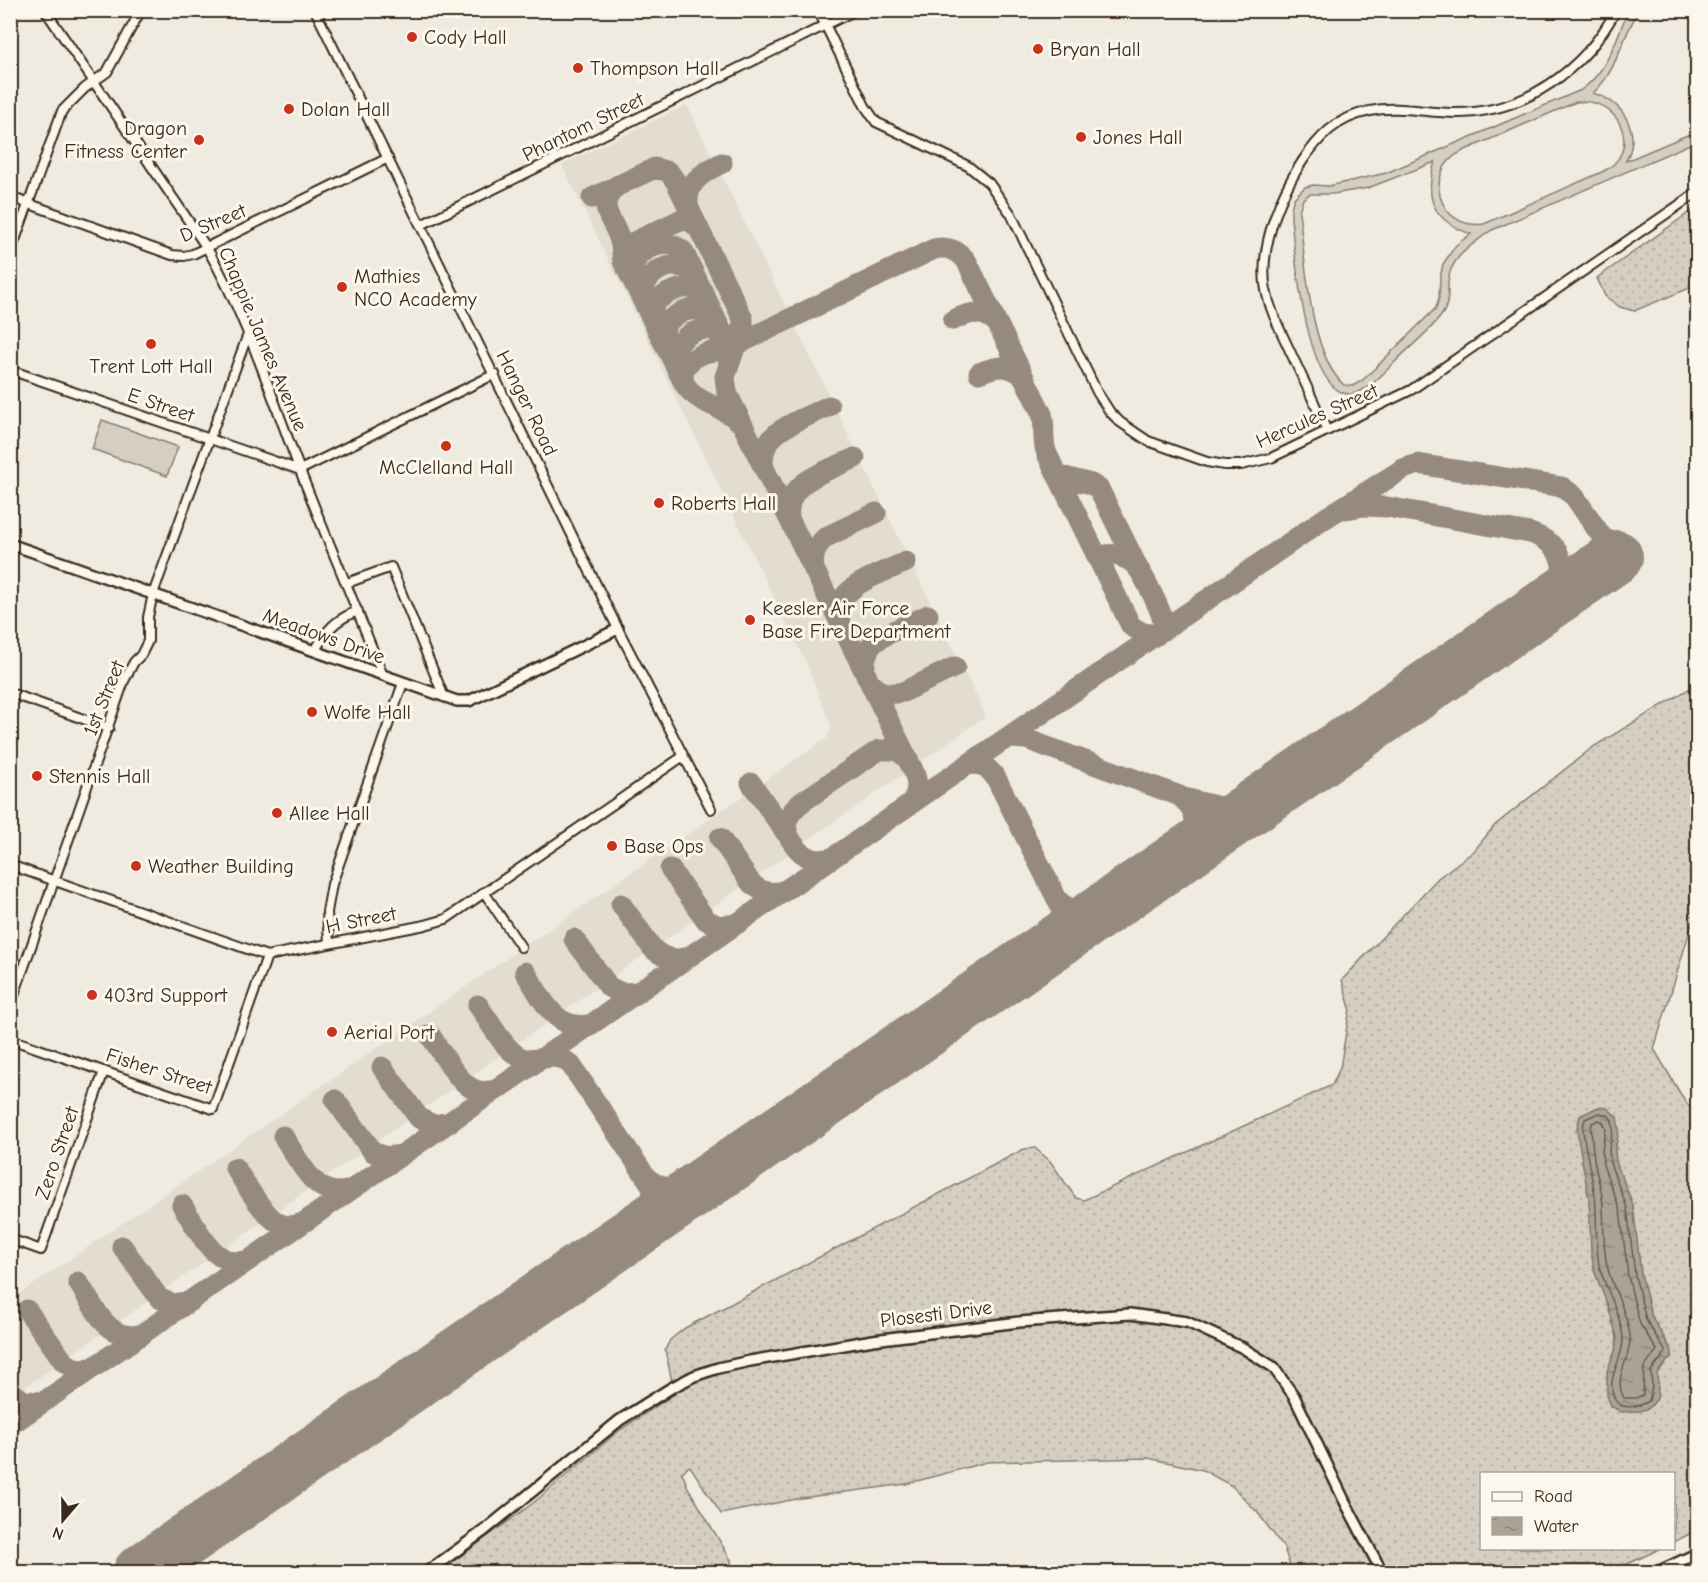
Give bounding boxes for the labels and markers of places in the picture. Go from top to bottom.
place label: Cody Hall [424,26,507,49]
marker: Cody Hall [405,30,419,44]
place label: Bryan Hall [1050,38,1141,61]
marker: Bryan Hall [1031,42,1045,56]
place label: Thompson Hall [590,57,719,80]
marker: Thompson Hall [571,61,585,75]
place label: Dolan Hall [301,98,390,121]
marker: Dolan Hall [282,102,296,116]
place label: Dragon Fitness Center [64,117,187,163]
place label: Jones Hall [1093,126,1182,149]
marker: Jones Hall [1074,130,1088,144]
marker: Dragon Fitness Center [192,133,206,147]
place label: Mathies NCO Academy [354,265,477,311]
marker: Mathies NCO Academy [335,280,349,294]
marker: Trent Lott Hall [144,337,158,351]
place label: Trent Lott Hall [89,355,213,378]
marker: McClelland Hall [439,439,453,453]
place label: McClelland Hall [379,456,513,479]
place label: Roberts Hall [671,492,776,515]
marker: Roberts Hall [652,496,666,510]
place label: Keesler Air Force Base Fire Department [762,597,952,643]
marker: Keesler Air Force Base Fire Department [743,613,757,627]
place label: Wolfe Hall [324,701,411,724]
marker: Wolfe Hall [305,705,319,719]
place label: Stennis Hall [49,765,150,788]
marker: Stennis Hall [30,769,44,783]
place label: Allee Hall [289,802,370,825]
marker: Allee Hall [270,806,284,820]
place label: Base Ops [624,835,703,858]
marker: Base Ops [605,839,619,853]
place label: Weather Building [148,855,294,878]
marker: Weather Building [129,859,143,873]
place label: 403rd Support [104,984,229,1007]
marker: 403rd Support [85,988,99,1002]
place label: Aerial Port [344,1021,435,1044]
marker: Aerial Port [325,1025,339,1039]

